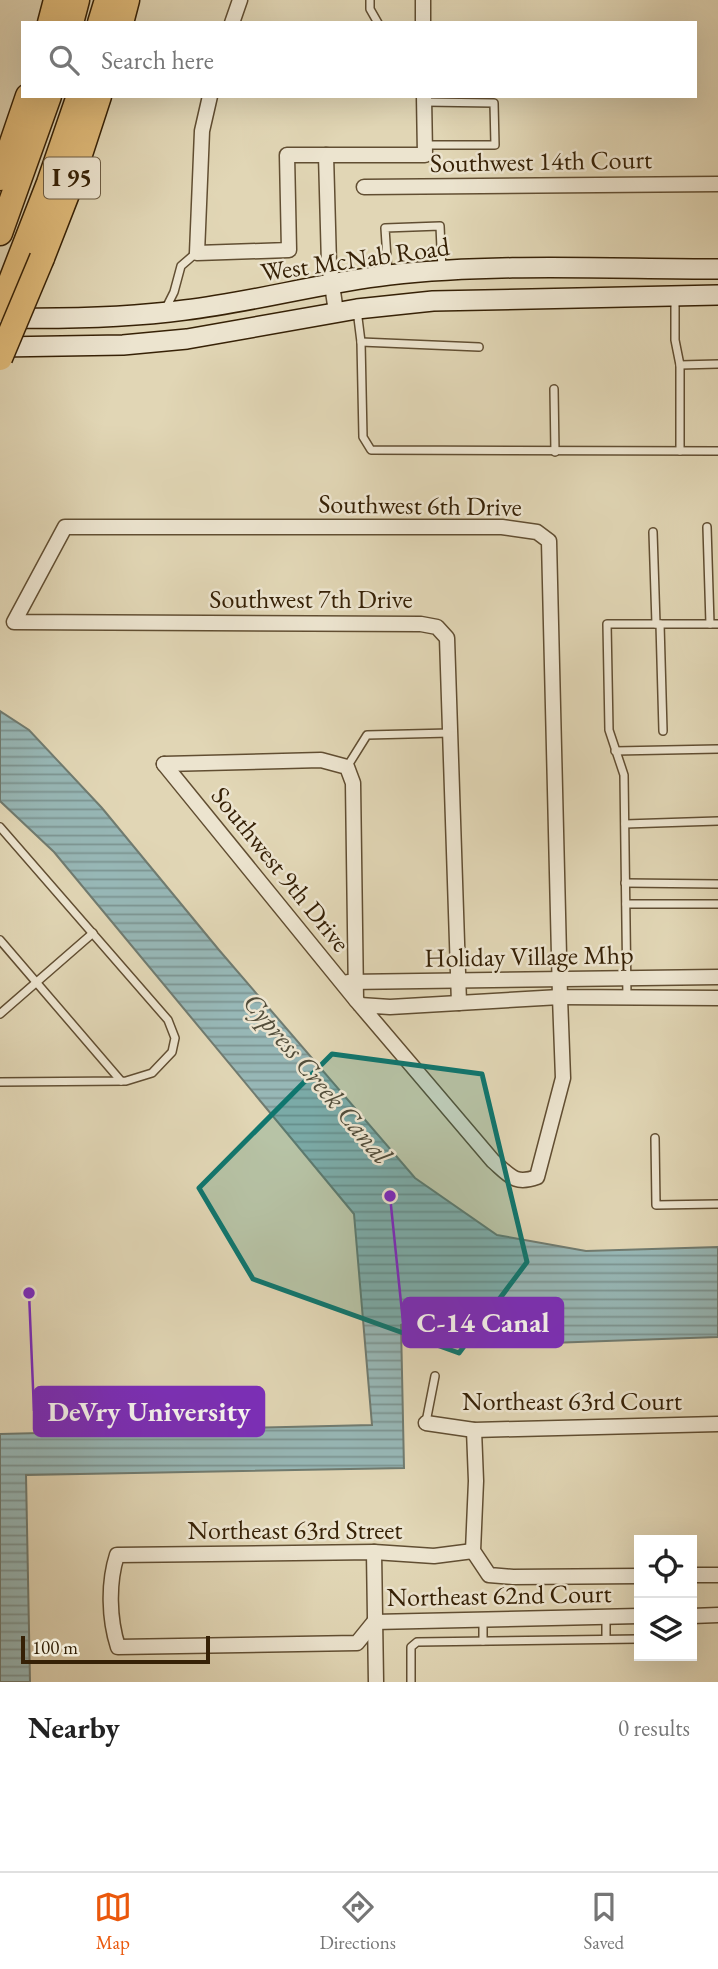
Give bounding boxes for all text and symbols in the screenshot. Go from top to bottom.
search box [21,21,697,98]
icon: search [45,41,83,79]
text: Search here [101,43,214,77]
street label: Southwest 14th Court [430,142,652,180]
road number: I 95 [44,158,100,198]
street label: West McNab Road [258,229,453,289]
street label: Southwest 6th Drive [318,486,522,524]
street label: Southwest 7th Drive [209,582,413,616]
street label: Southwest 9th Drive [204,779,358,959]
street label: Holiday Village Mhp [424,937,634,975]
water label: Cypress Creek Canal [236,985,401,1172]
callout: C-14 Canal [403,1298,563,1347]
text: C-14 Canal [417,1304,549,1340]
street label: Northeast 63rd Court [462,1384,682,1418]
callout: DeVry University [34,1387,264,1436]
text: DeVry University [48,1393,251,1429]
street label: Northeast 63rd Street [187,1513,403,1547]
map controls [634,1535,697,1661]
button: locate [634,1535,697,1598]
street label: Northeast 62nd Court [386,1576,612,1614]
button: layers [634,1598,697,1661]
scale bar [21,1633,210,1665]
text: 100 m [32,1635,78,1660]
text: Nearby [28,1708,120,1747]
text: 0 results [618,1713,690,1743]
tab: Map [94,1888,132,1955]
tab: Directions [319,1888,396,1955]
tab: Saved [583,1888,624,1955]

